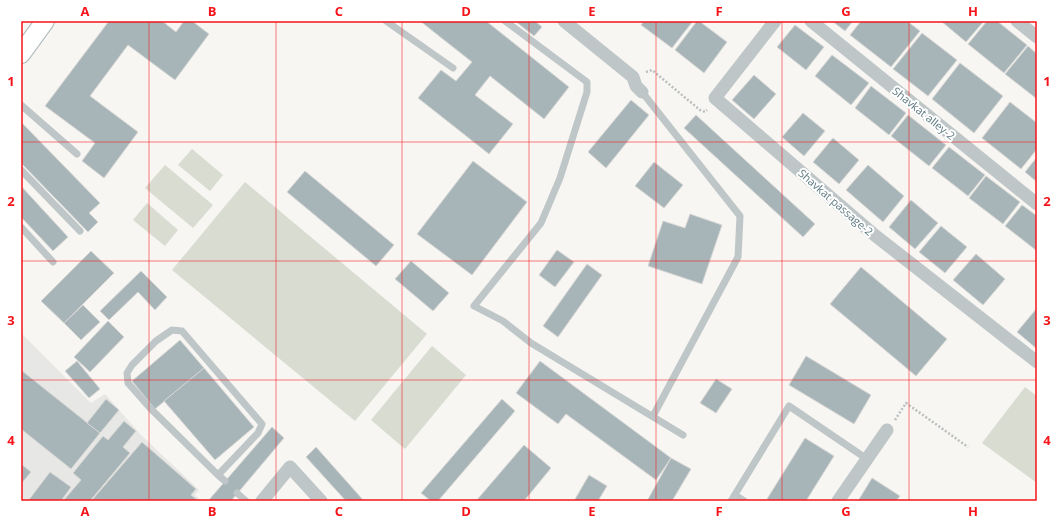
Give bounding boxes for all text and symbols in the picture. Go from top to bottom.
text: A [81,2,90,20]
text: B [208,2,217,20]
text: C [335,2,343,20]
text: D [461,2,471,20]
text: E [588,2,596,20]
text: F [715,2,723,20]
text: G [841,2,851,20]
text: H [968,2,978,20]
text: 1 [7,72,15,90]
text: 1 [1043,72,1051,90]
street label: Shavkat alley-2 [890,83,958,143]
street label: Shavkat passage-2 [795,165,877,239]
text: 2 [7,192,15,210]
text: 2 [1043,192,1051,210]
text: 3 [7,311,15,329]
text: 3 [1043,311,1051,329]
text: 4 [7,431,15,449]
text: 4 [1043,431,1051,449]
text: A [81,502,90,520]
text: B [208,502,217,520]
text: C [335,502,343,520]
text: D [461,502,471,520]
text: E [588,502,596,520]
text: F [715,502,723,520]
text: G [841,502,851,520]
text: H [968,502,978,520]

